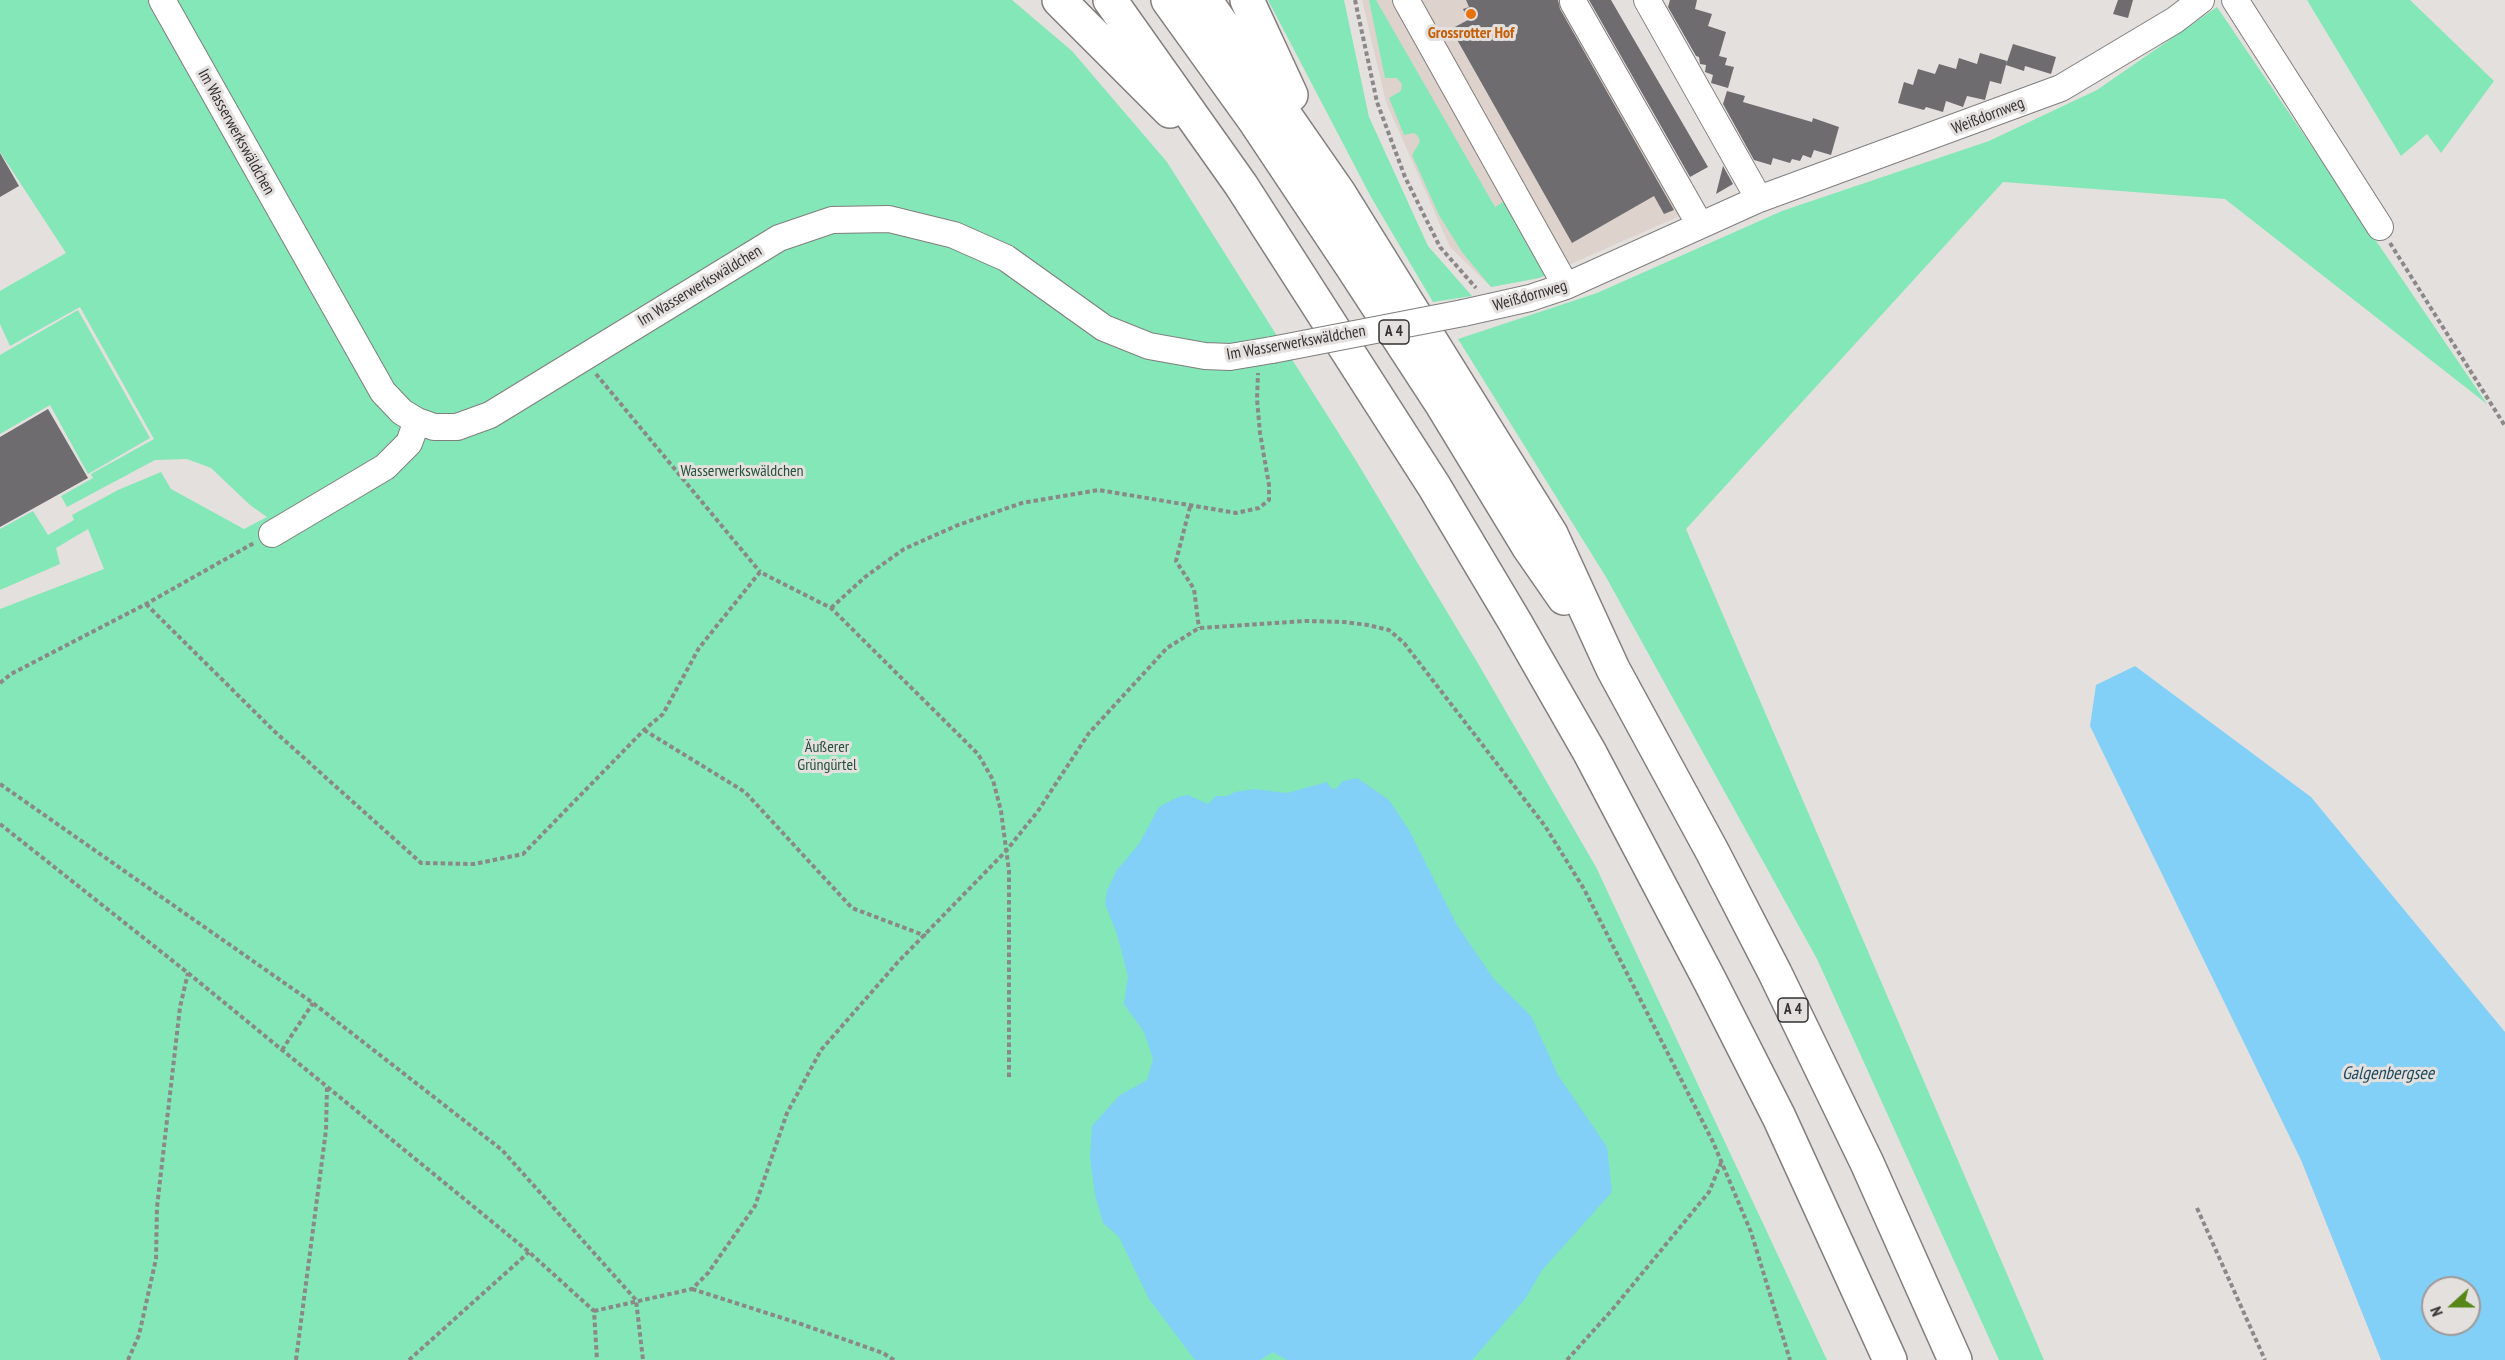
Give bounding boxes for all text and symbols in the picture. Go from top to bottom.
marker: Grossrotter Hof [1464,7,1478,21]
place label: Grossrotter Hof [1428,23,1514,43]
street label: Im Wasserwerkswäldchen [193,66,279,198]
street label: Weißdornweg [1949,93,2027,139]
street label: Im Wasserwerkswäldchen [635,242,765,330]
street label: Weißdornweg [1491,276,1569,316]
road number: A 4 [1379,320,1409,344]
street label: Im Wasserwerkswäldchen [1225,321,1367,365]
park label: Wasserwerkswäldchen [680,461,804,481]
park label: Äußerer Grüngürtel [797,737,857,775]
road number: A 4 [1778,998,1808,1022]
water label: Galgenbergsee [2342,1063,2434,1085]
north arrow [2421,1276,2481,1336]
text: N [2425,1304,2447,1319]

